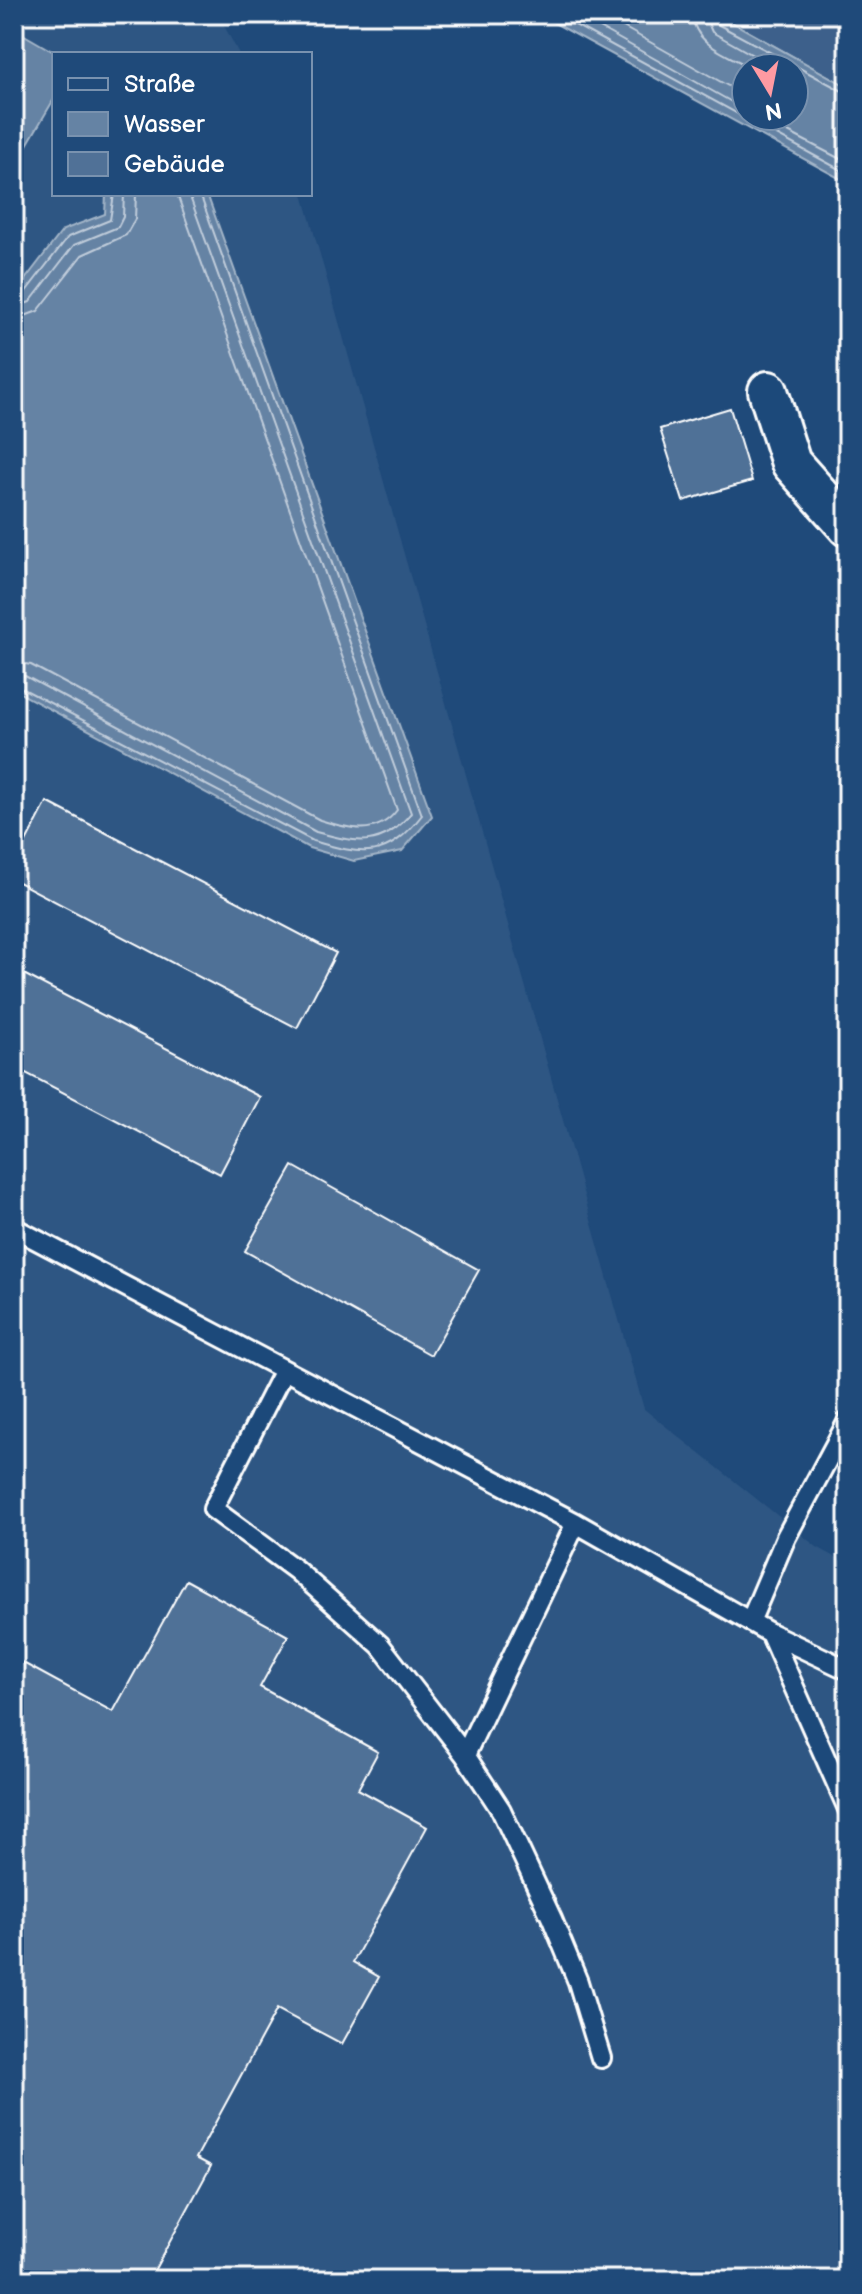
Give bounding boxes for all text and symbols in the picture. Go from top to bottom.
legend [52,52,312,196]
north arrow [730,52,810,132]
text: Straße [124,70,195,99]
text: N [763,95,784,125]
text: Wasser [124,110,205,139]
text: Gebäude [124,150,225,179]

